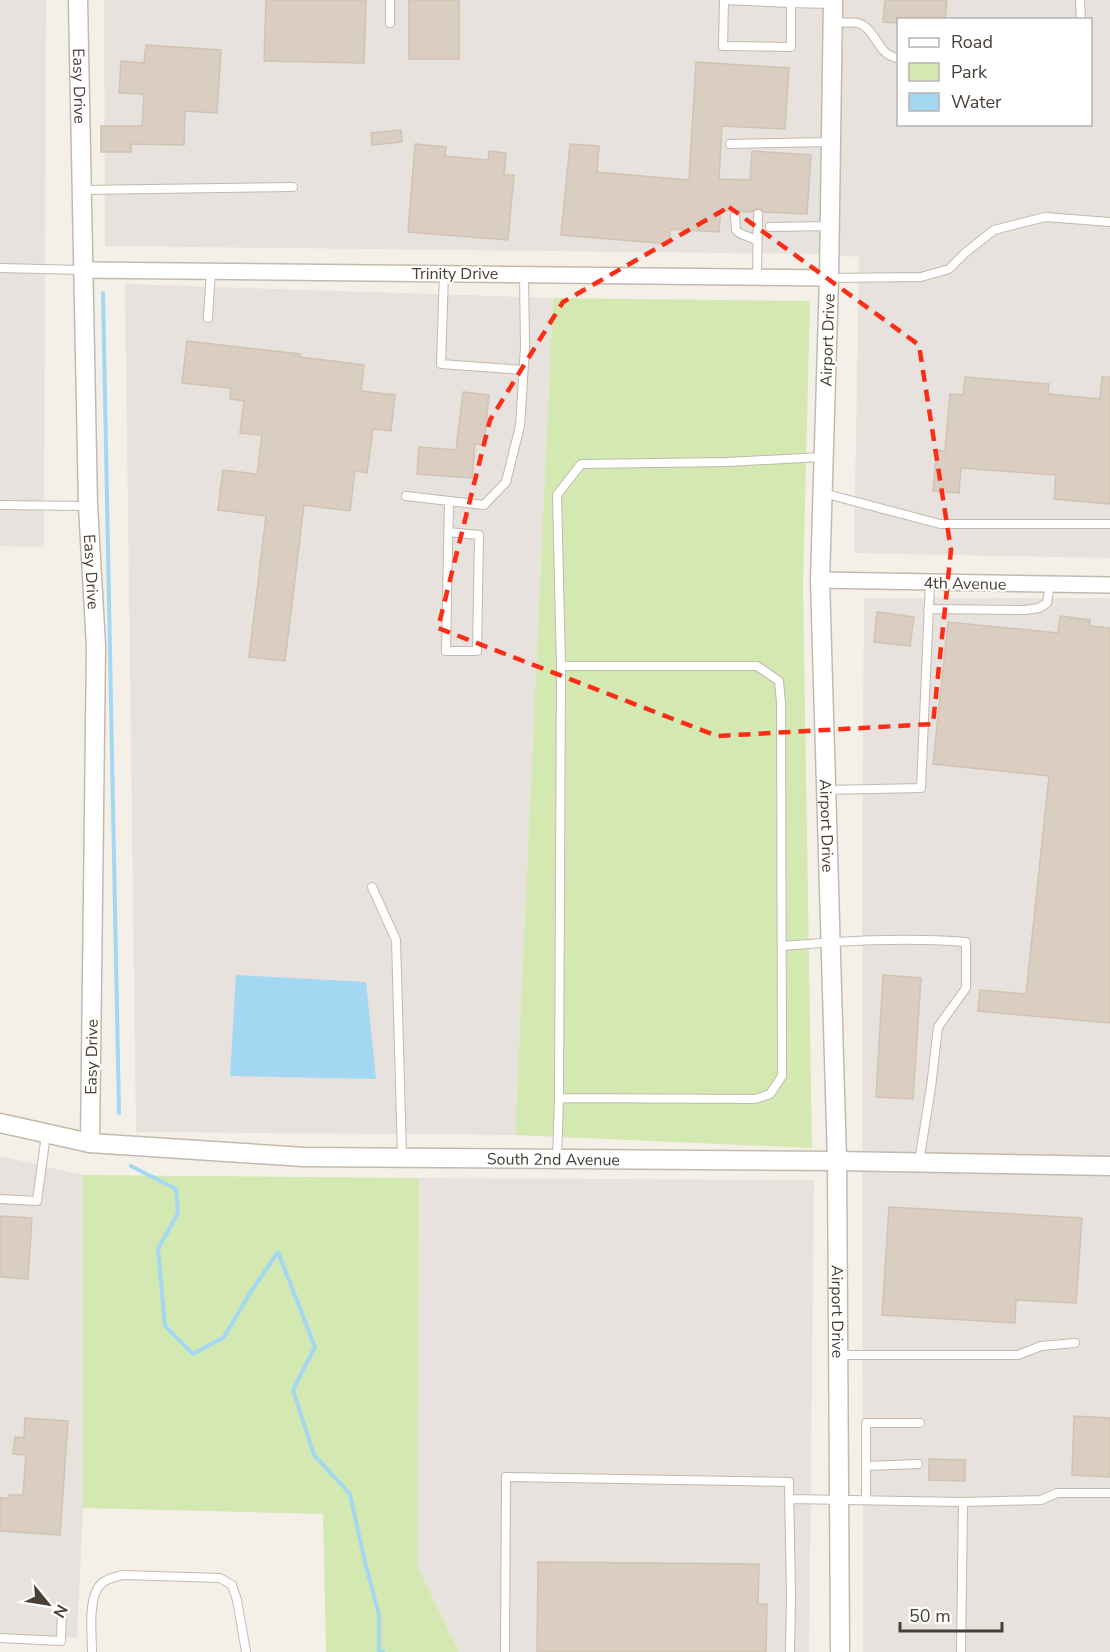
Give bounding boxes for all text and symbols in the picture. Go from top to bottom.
legend [897,18,1092,126]
text: Road [951,30,993,54]
street label: Easy Drive [67,48,90,124]
text: Park [951,60,988,84]
text: Water [951,90,1002,114]
street label: Trinity Drive [412,263,498,285]
street label: Airport Drive [815,293,841,387]
street label: Easy Drive [78,533,104,610]
street label: 4th Avenue [923,572,1007,596]
street label: Airport Drive [814,779,839,873]
street label: Easy Drive [80,1019,104,1095]
street label: South 2nd Avenue [487,1148,620,1171]
street label: Airport Drive [826,1265,848,1358]
north arrow [18,1574,78,1634]
scale bar [900,1595,1002,1633]
text: N [48,1600,73,1622]
text: 50 m [909,1604,951,1628]

